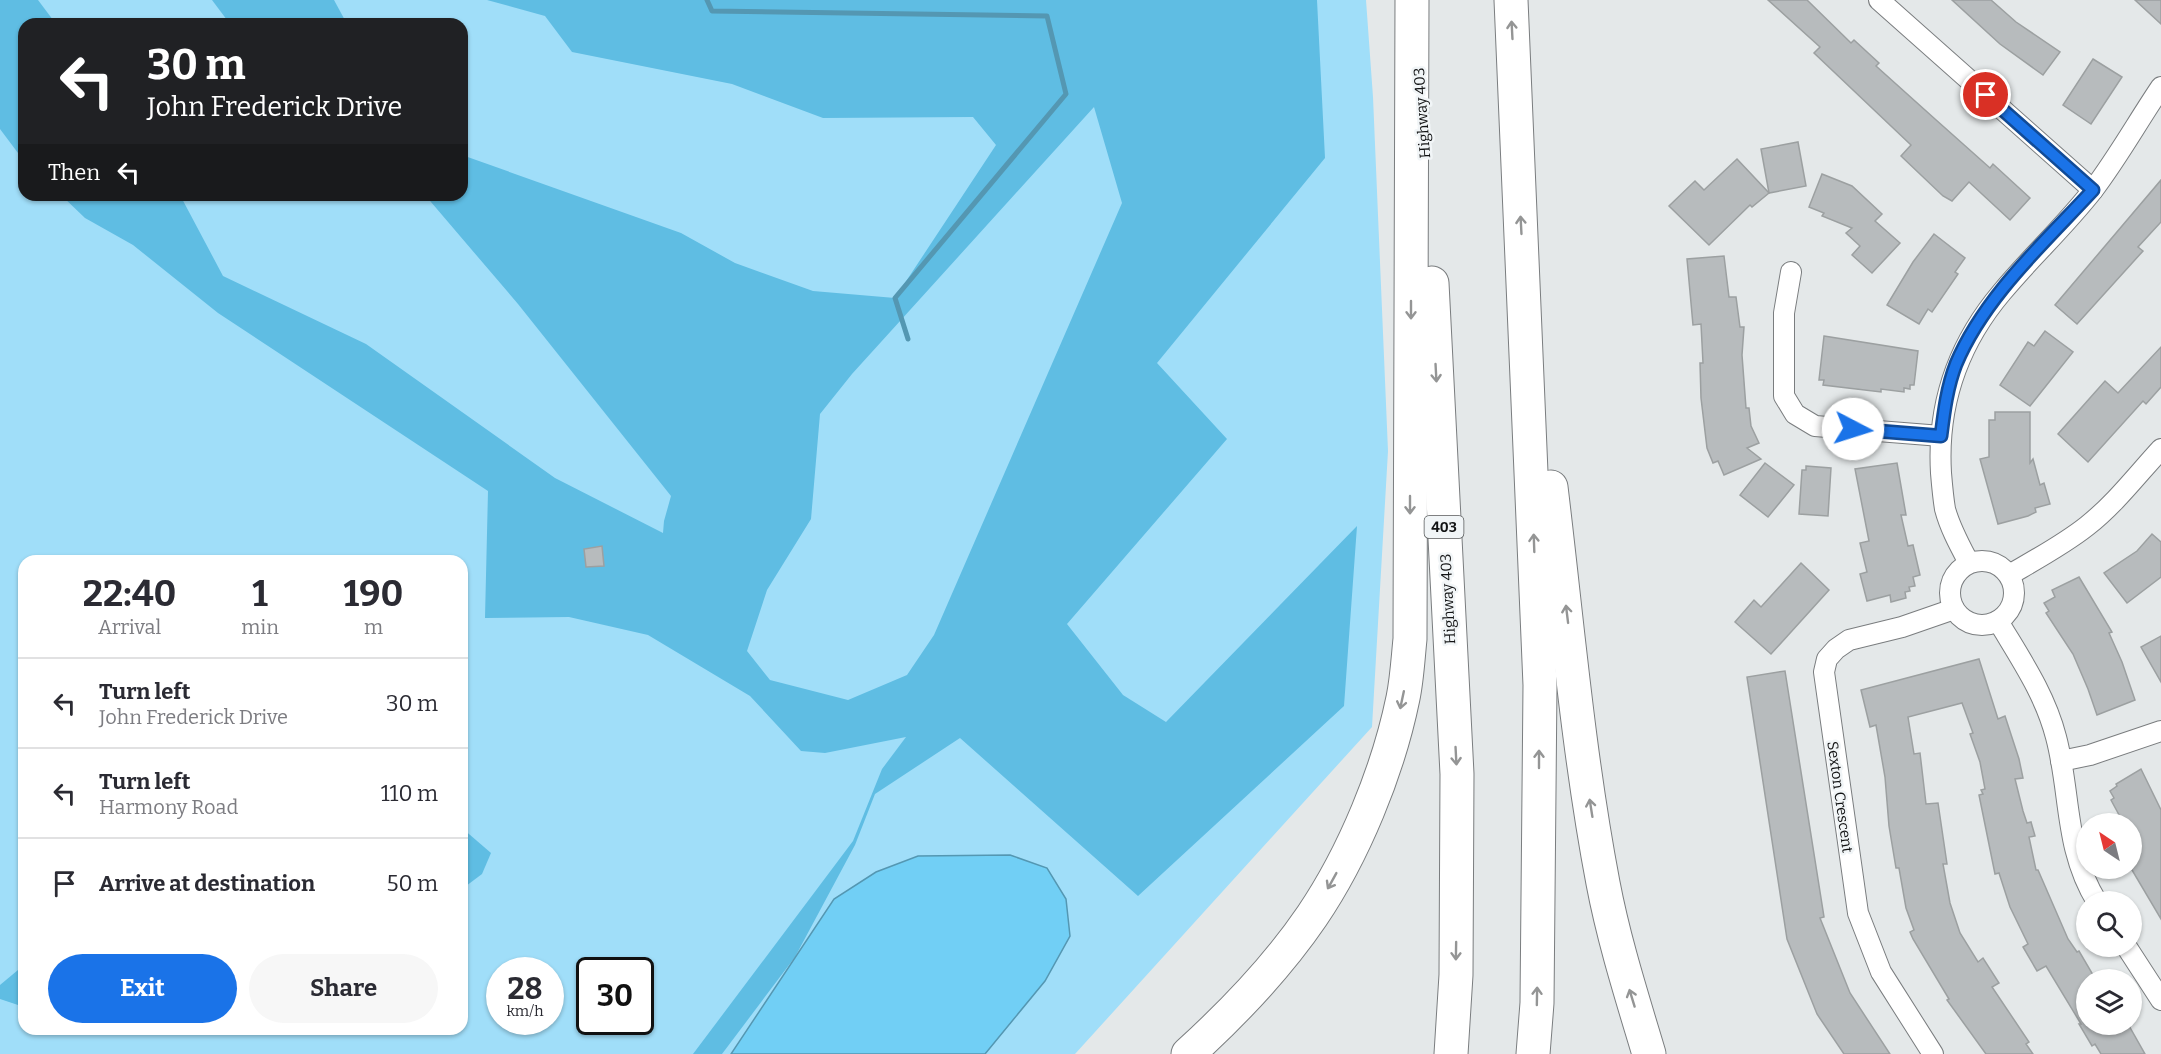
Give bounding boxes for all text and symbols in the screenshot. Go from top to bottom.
one-way arrow [1507,20,1518,40]
text: 30 m [147,40,246,90]
icon: left [48,42,126,120]
street label: Highway 403 [1410,67,1434,159]
pin [1960,69,2011,120]
icon: arrive [1969,78,2002,111]
text: John Frederick Drive [147,91,402,123]
icon: left [112,156,145,189]
text: Then [48,159,100,186]
one-way arrow [1516,215,1527,235]
one-way arrow [1405,300,1417,320]
one-way arrow [1431,362,1442,382]
position arrow [1821,397,1885,461]
one-way arrow [1404,495,1416,515]
road number: 403 [1424,516,1464,538]
one-way arrow [1529,533,1540,553]
street label: Highway 403 [1437,553,1459,645]
text: 22:40 [83,572,176,616]
text: 1 [252,572,268,616]
text: 190 [344,572,403,616]
one-way arrow [1561,605,1572,625]
text: Arrival [98,615,161,639]
text: min [241,615,279,639]
text: m [364,615,383,639]
text: Turn left [99,678,191,705]
icon: left [48,687,81,720]
text: 30 m [386,690,438,717]
one-way arrow [1395,690,1407,709]
text: John Frederick Drive [99,705,288,729]
street label: Sexton Crescent [1823,740,1857,854]
one-way arrow [1451,746,1462,766]
one-way arrow [1533,749,1545,769]
text: Turn left [99,768,191,795]
icon: left [48,777,81,810]
text: 110 m [381,780,438,807]
text: Harmony Road [99,795,238,819]
one-way arrow [1585,798,1596,818]
north arrow [2076,813,2142,879]
map controls [2076,813,2142,1035]
icon: arrive [48,867,81,900]
text: Arrive at destination [99,870,315,897]
text: 50 m [387,870,438,897]
one-way arrow [1326,872,1338,889]
button: search [2076,891,2142,957]
one-way arrow [1450,941,1462,961]
button: Exit [48,954,237,1023]
button: Share [249,954,438,1023]
speed limit sign: 30 [576,957,654,1035]
button: layers [2076,969,2142,1035]
text: 28 [508,971,542,1007]
one-way arrow [1531,986,1543,1006]
one-way arrow [1626,989,1637,1008]
text: km/h [506,1002,544,1020]

